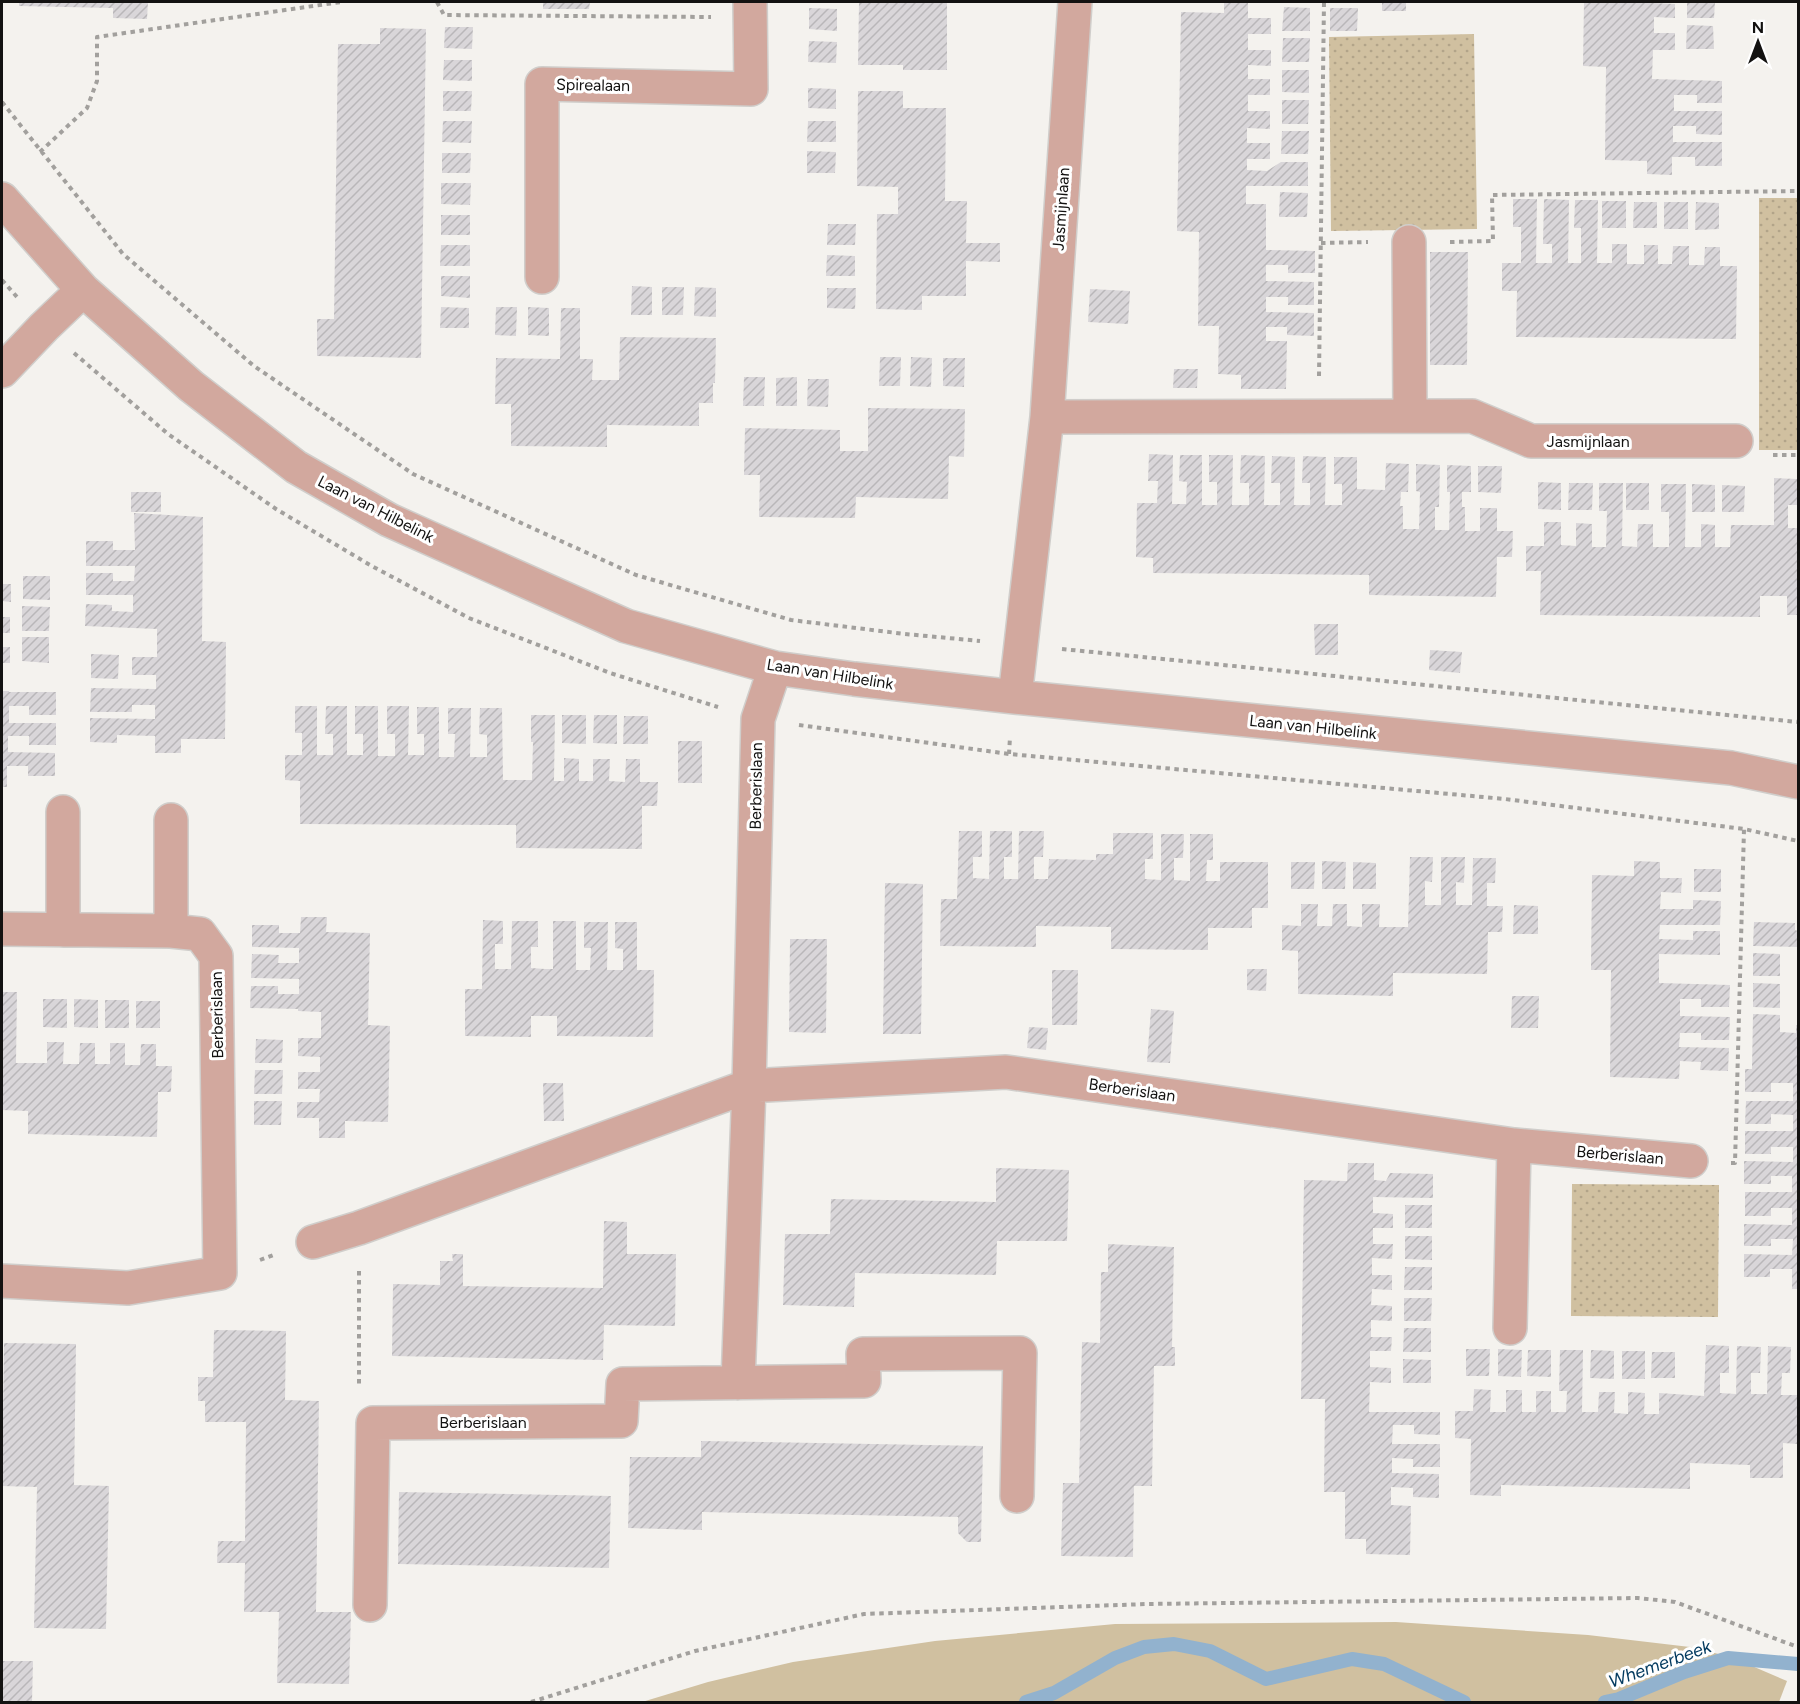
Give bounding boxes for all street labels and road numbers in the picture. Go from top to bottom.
street label: Spirealaan [556,75,630,95]
street label: Jasmijnlaan [1049,167,1073,251]
street label: Jasmijnlaan [1546,432,1630,451]
street label: Laan van Hilbelink [315,471,438,547]
street label: Laan van Hilbelink [765,655,895,693]
street label: Laan van Hilbelink [1248,711,1378,743]
street label: Berberislaan [746,742,766,830]
street label: Berberislaan [207,971,227,1059]
street label: Berberislaan [1087,1075,1177,1105]
street label: Berberislaan [1576,1142,1664,1168]
street label: Berberislaan [439,1413,527,1432]

